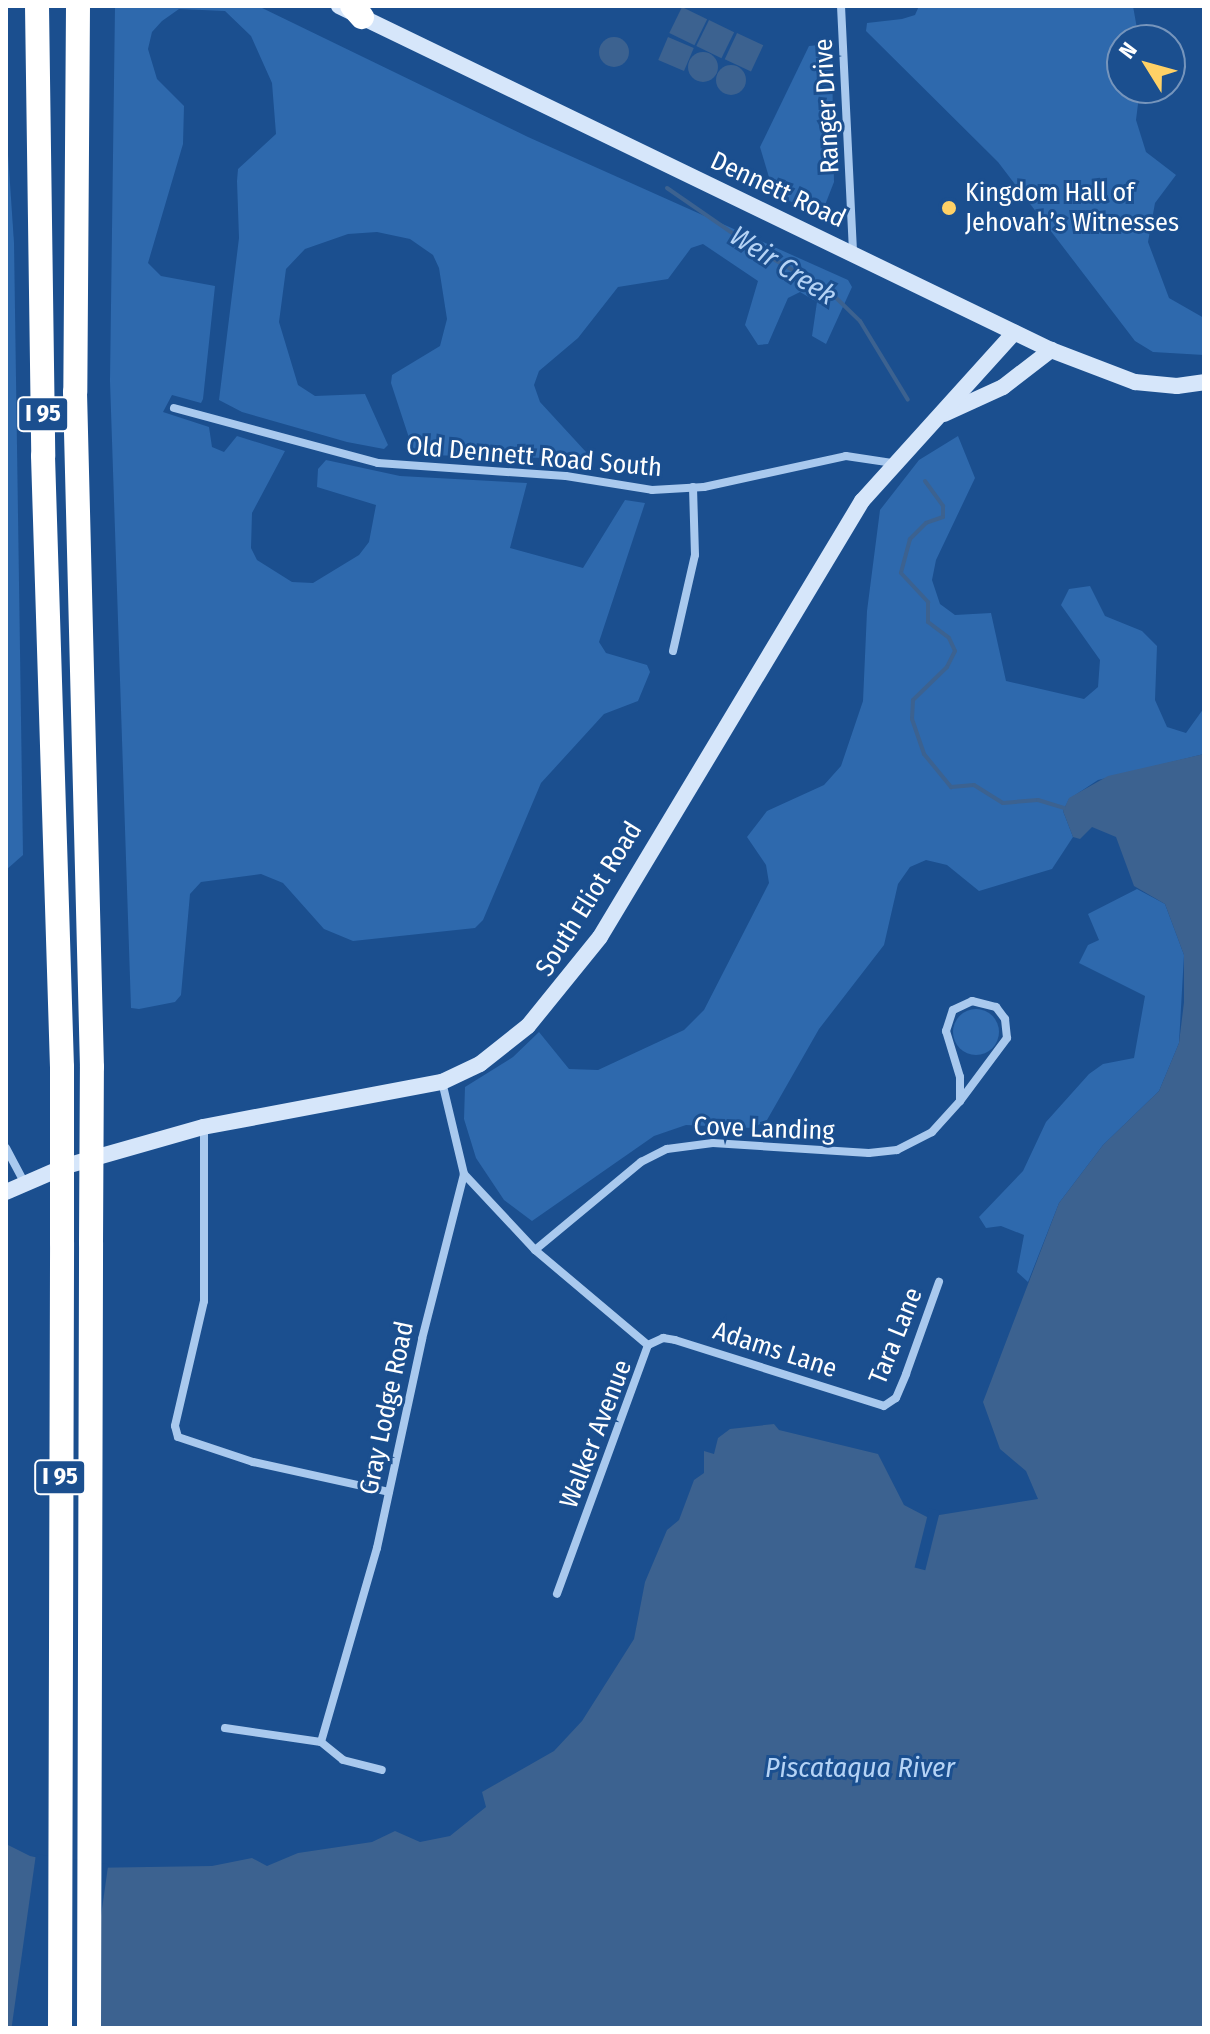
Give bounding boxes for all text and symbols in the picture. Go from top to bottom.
north arrow [1106,24,1186,104]
text: N [1113,37,1143,64]
street label: Ranger Drive [808,38,846,174]
street label: Dennett Road [706,145,850,235]
place label: Kingdom Hall of Jehovah’s Witnesses [965,177,1179,238]
marker: Kingdom Hall of Jehovah’s Witnesses [940,199,958,217]
water label: Weir Creek [724,219,842,313]
road number: I 95 [17,394,69,434]
street label: Old Dennett Road South [405,430,663,484]
street label: South Eliot Road [529,816,649,982]
street label: Cove Landing [693,1111,835,1147]
street label: Tara Lane [863,1283,929,1389]
street label: Adams Lane [709,1315,841,1385]
street label: Gray Lodge Road [353,1318,421,1498]
street label: Walker Avenue [553,1356,639,1512]
road number: I 95 [34,1457,86,1497]
water label: Piscataqua River [765,1751,955,1785]

